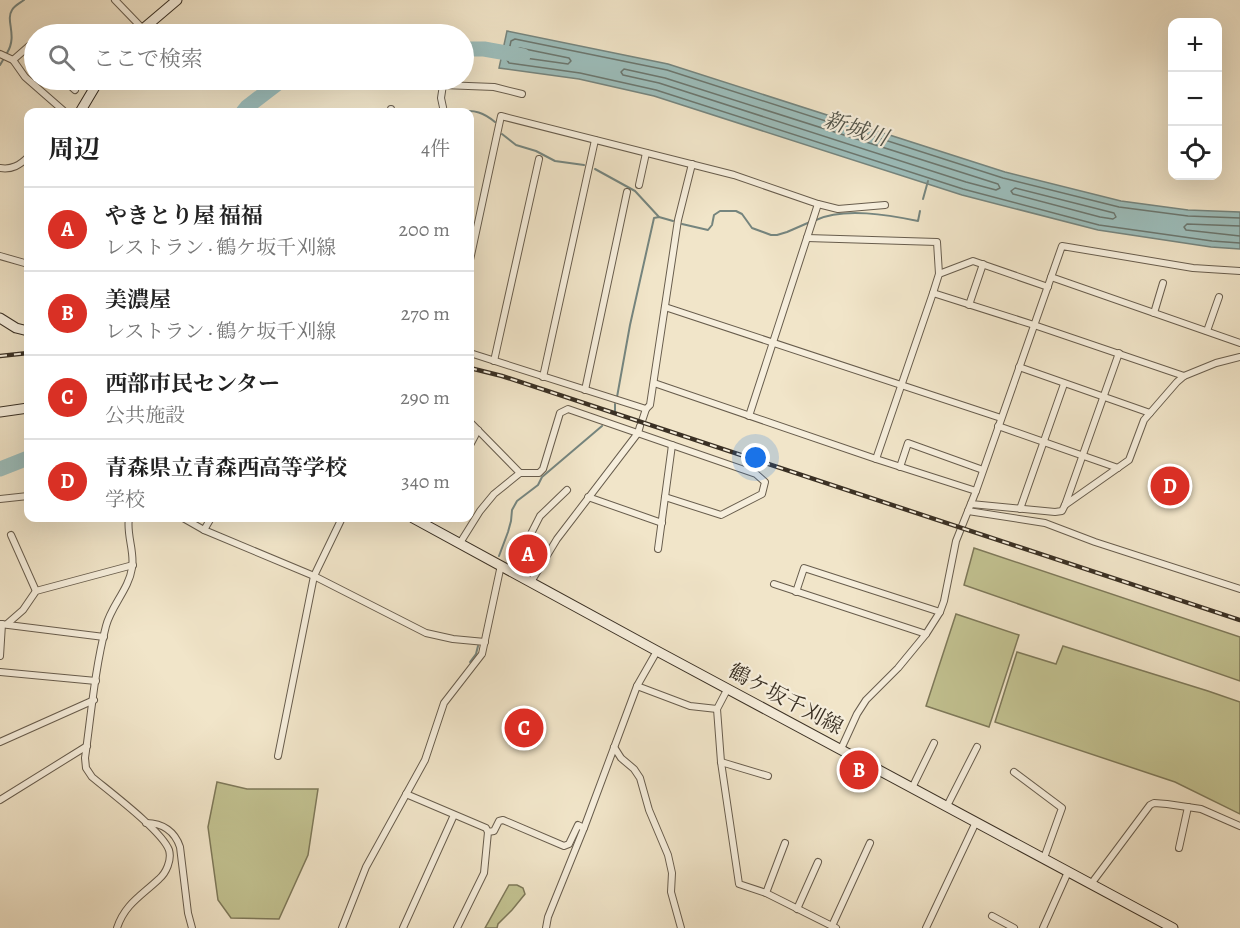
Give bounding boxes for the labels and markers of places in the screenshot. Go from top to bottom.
pin: D [1150,464,1190,508]
pin: A [508,532,548,576]
pin: C [504,706,544,750]
pin: B [840,748,878,792]

